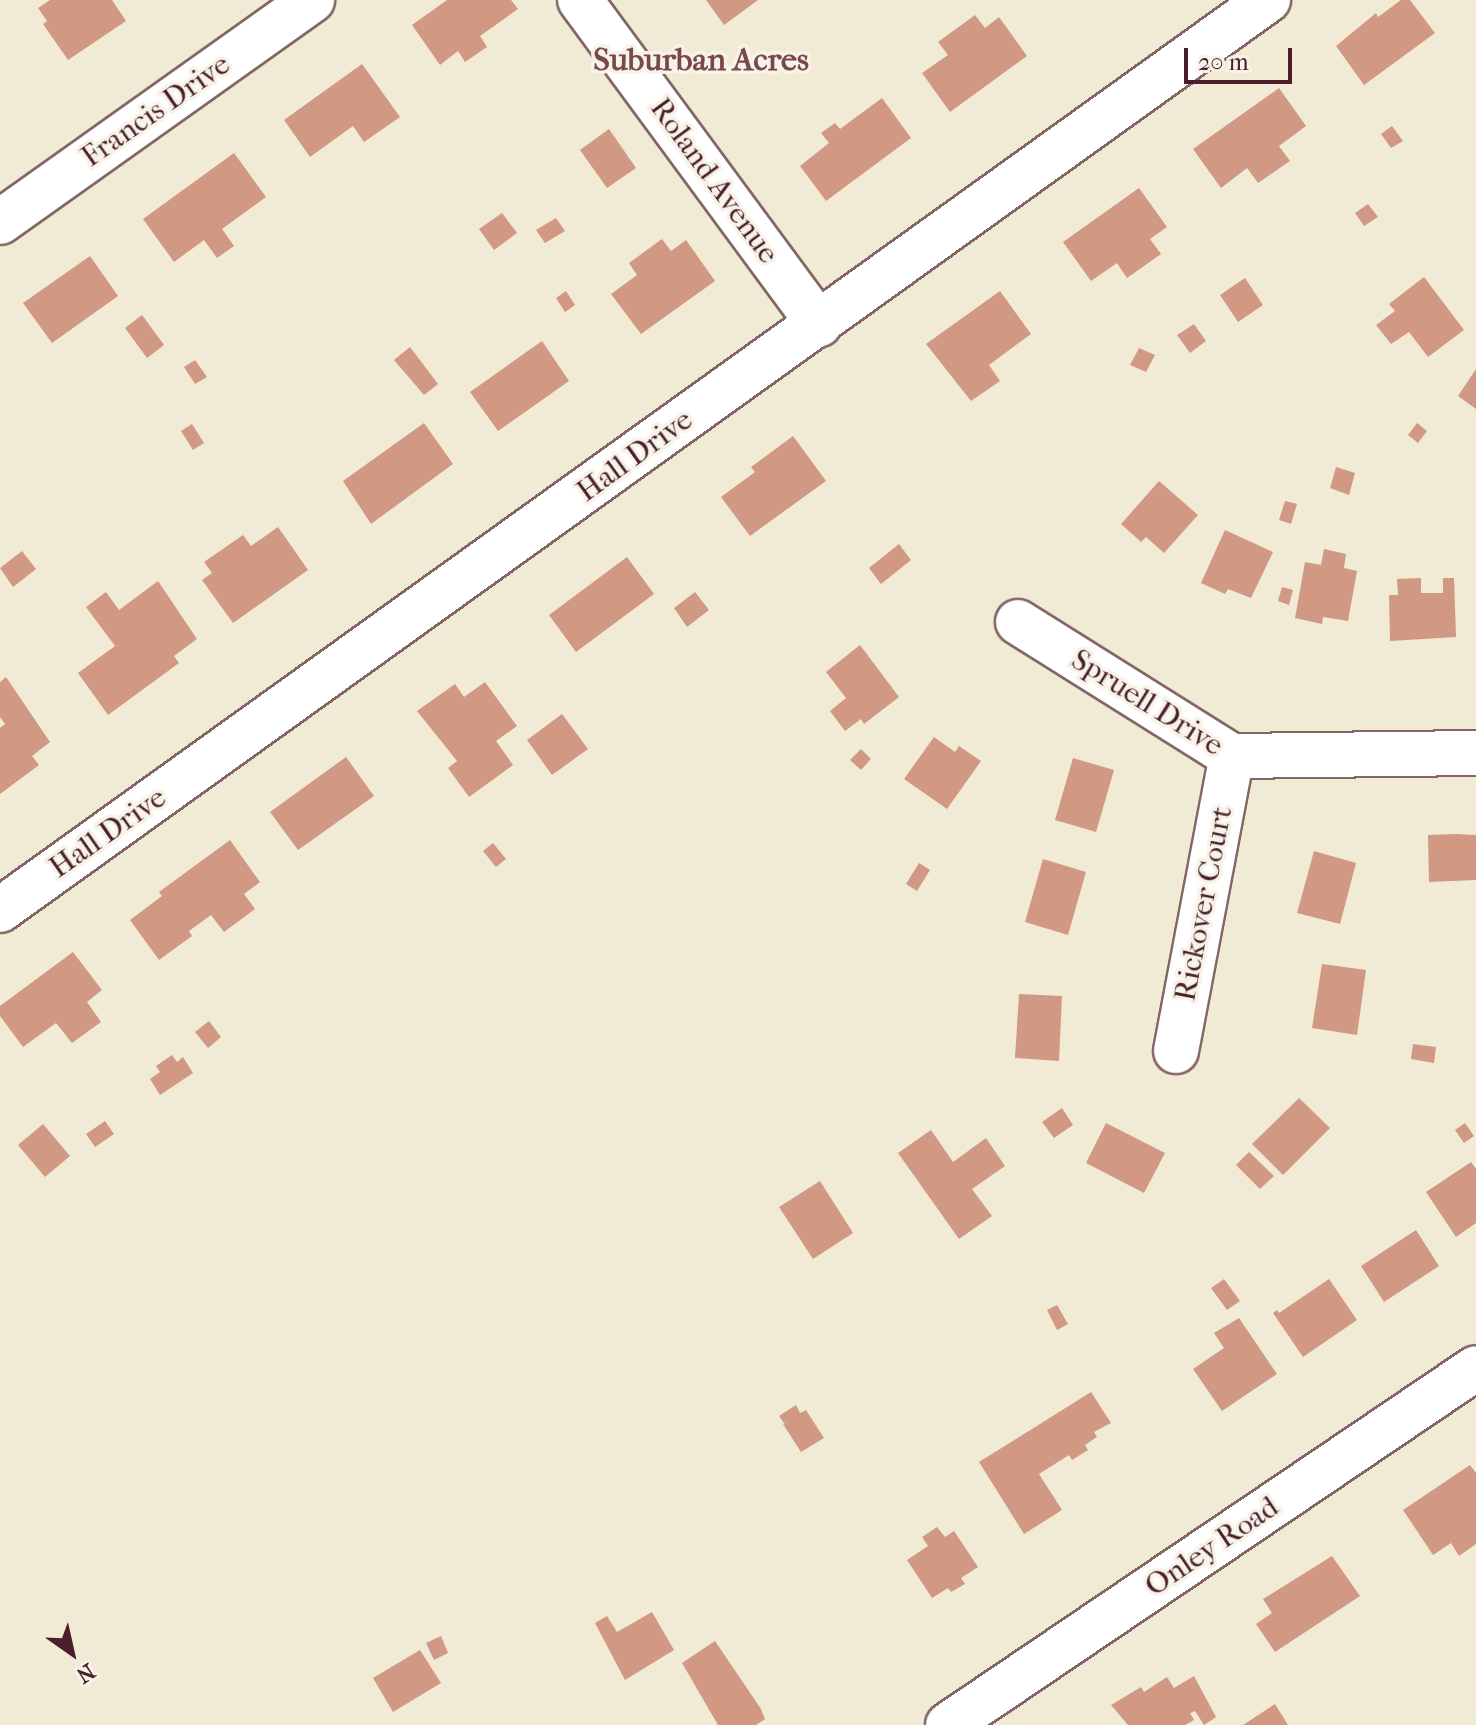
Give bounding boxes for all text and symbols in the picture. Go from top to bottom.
scale bar [1188,32,1296,82]
district label: Suburban Acres [593,41,809,79]
street label: Francis Drive [75,47,237,175]
text: 20 m [1198,48,1249,76]
street label: Roland Avenue [642,91,786,271]
street label: Hall Drive [570,402,700,510]
street label: Spruell Drive [1064,642,1230,764]
street label: Hall Drive [43,780,173,886]
street label: Rickover Court [1168,804,1240,1004]
street label: Onley Road [1139,1489,1285,1605]
north arrow [32,1613,112,1693]
text: N [71,1657,100,1688]

